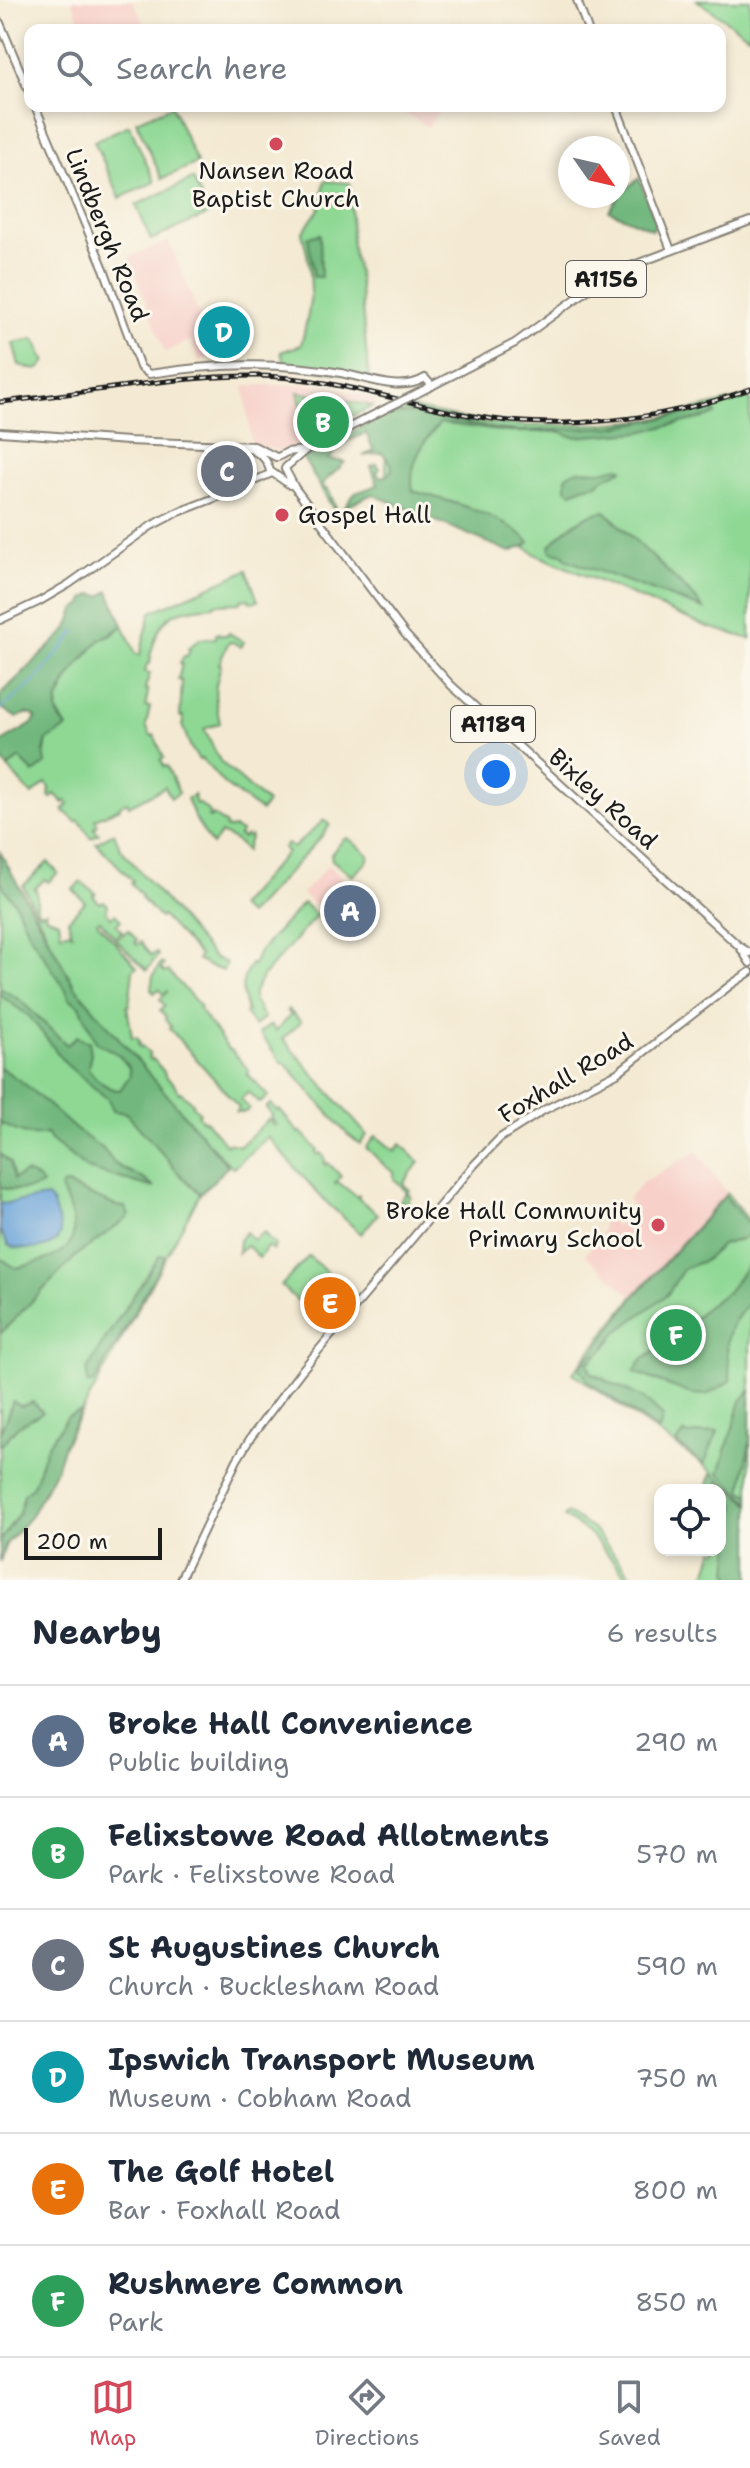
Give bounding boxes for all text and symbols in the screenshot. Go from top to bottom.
search box [24,24,726,112]
icon: search [52,46,96,90]
text: Search here [116,48,287,89]
marker: Nansen Road Baptist Church [267,135,285,153]
north arrow [558,136,630,208]
street label: Lindbergh Road [58,144,156,326]
place label: Nansen Road Baptist Church [192,155,360,215]
road number: A1156 [566,261,646,297]
pin: D [198,302,250,362]
pin: B [297,392,349,452]
pin: C [201,441,253,501]
place label: Gospel Hall [298,499,432,531]
marker: Gospel Hall [273,506,291,524]
road number: A1189 [451,706,535,742]
street label: Bixley Road [542,741,664,857]
your location [476,754,516,794]
pin: A [324,881,376,941]
street label: Foxhall Road [493,1025,639,1131]
place label: Broke Hall Community Primary School [386,1195,643,1255]
marker: Broke Hall Community Primary School [649,1216,667,1234]
pin: E [304,1273,356,1333]
pin: F [650,1305,702,1365]
map controls [654,1484,726,1556]
button: locate [654,1484,726,1556]
scale bar [24,1524,162,1560]
text: 200 m [36,1527,108,1556]
text: Nearby [32,1609,162,1655]
text: 6 results [606,1615,718,1650]
text: Broke Hall Convenience [108,1703,473,1744]
text: A [48,1724,68,1759]
text: 290 m [634,1724,718,1759]
text: Public building [108,1744,289,1779]
text: Felixstowe Road Allotments [108,1815,549,1856]
text: B [50,1836,66,1871]
text: 570 m [636,1836,718,1871]
text: Park · Felixstowe Road [108,1856,395,1891]
text: St Augustines Church [108,1927,440,1968]
text: C [50,1948,66,1983]
text: 590 m [636,1948,718,1983]
text: Church · Bucklesham Road [108,1968,439,2003]
text: Ipswich Transport Museum [108,2039,535,2080]
text: D [49,2060,67,2095]
text: 750 m [636,2060,718,2095]
text: Museum · Cobham Road [108,2080,411,2115]
text: The Golf Hotel [108,2151,334,2192]
text: E [49,2172,67,2207]
text: 800 m [633,2172,718,2207]
text: Bar · Foxhall Road [108,2192,341,2227]
text: Rushmere Common [108,2263,403,2304]
text: F [50,2284,66,2319]
text: 850 m [635,2284,718,2319]
text: Park [108,2304,164,2339]
tab: Map [89,2375,136,2452]
tab: Directions [315,2375,420,2452]
tab: Saved [598,2375,661,2452]

